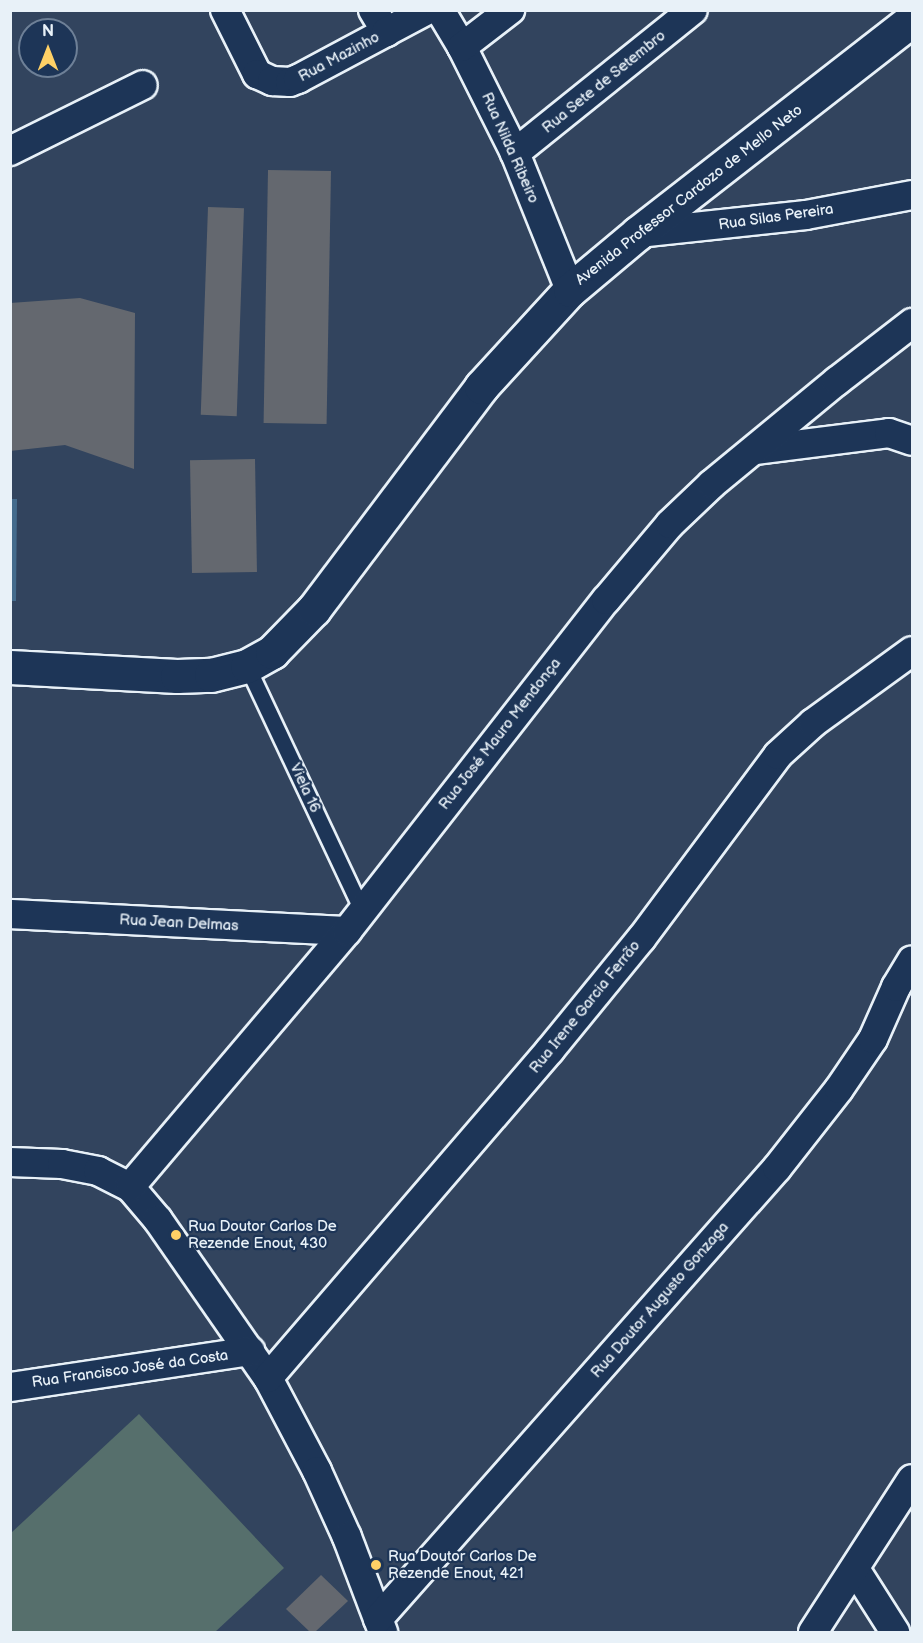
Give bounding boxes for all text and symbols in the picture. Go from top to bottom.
north arrow [18,18,78,78]
text: N [42,22,54,41]
street label: Rua Sete de Setembro [539,27,669,137]
street label: Rua Mazinho [296,28,382,86]
street label: Rua Nilda Ribeiro [477,90,543,206]
street label: Avenida Professor Cardozo de Mello Neto [572,101,806,289]
street label: Rua Silas Pereira [717,200,835,234]
street label: Rua José Mauro Mendonça [435,654,565,814]
street label: Viela 16 [286,760,324,816]
street label: Rua Jean Delmas [118,911,240,935]
street label: Rua Irene Garcia Ferrão [526,937,644,1077]
place label: Rua Doutor Carlos De Rezende Enout, 430 [188,1217,337,1252]
street label: Rua Doutor Augusto Gonzaga [587,1218,733,1382]
marker: Rua Doutor Carlos De Rezende Enout, 430 [169,1228,183,1242]
street label: Rua Francisco José da Costa [30,1346,230,1392]
place label: Rua Doutor Carlos De Rezende Enout, 421 [388,1547,537,1582]
marker: Rua Doutor Carlos De Rezende Enout, 421 [369,1558,383,1572]

